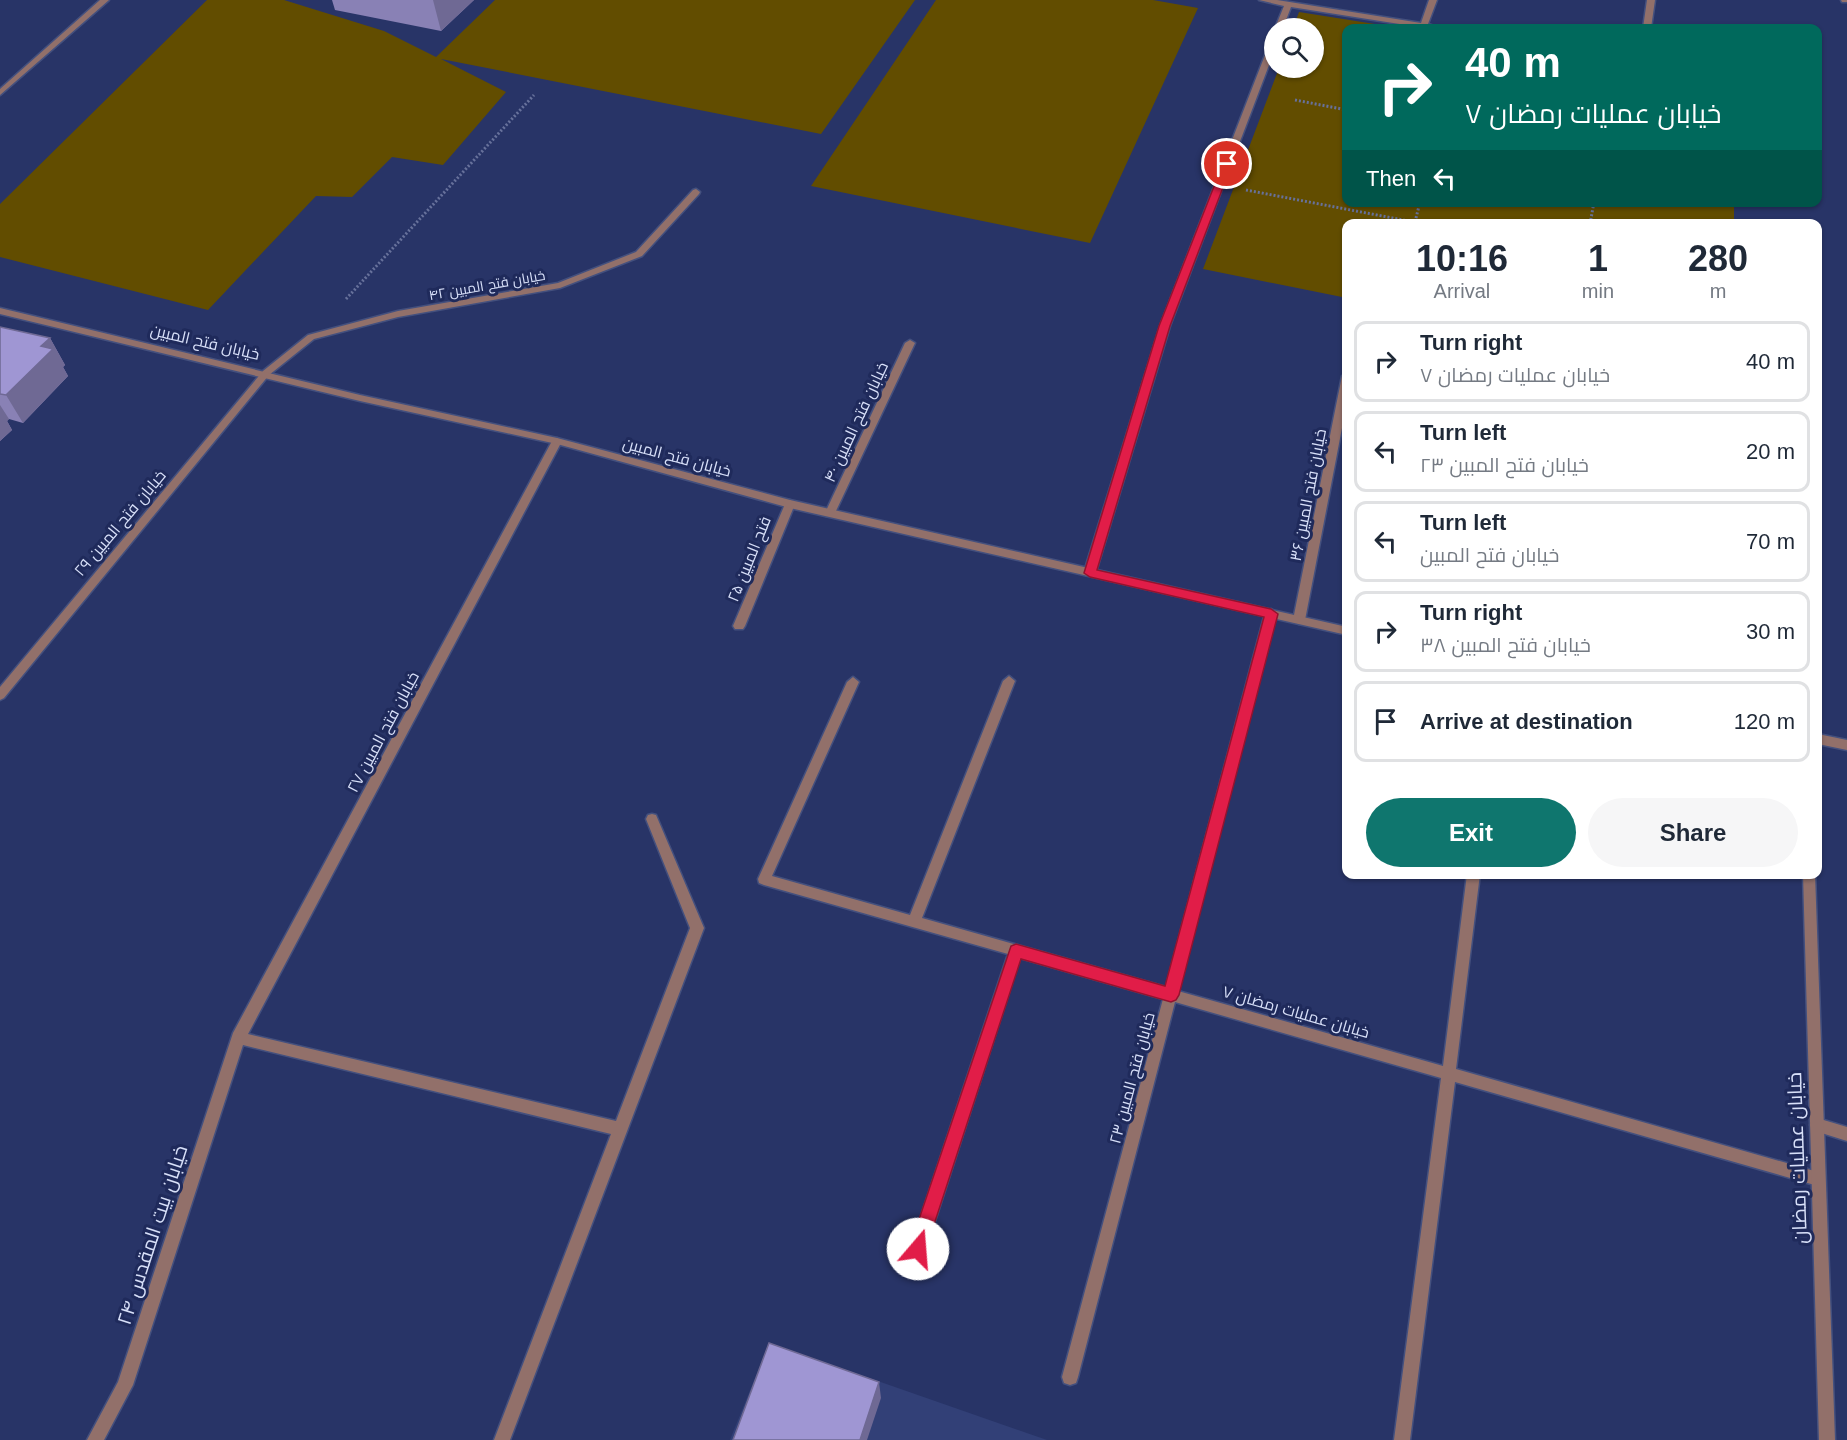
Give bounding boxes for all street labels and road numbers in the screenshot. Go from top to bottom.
street label: خیابان فتح المبین ۴۲ [427,267,547,304]
street label: خیابان فتح المبین [148,321,261,366]
street label: خیابان فتح المبین ۴۰ [821,359,894,486]
street label: خیابان فتح المبین ۳۶ [1287,427,1332,563]
street label: خیابان فتح المبین [620,434,733,483]
street label: خیابان فتح المبین ۲۹ [71,467,171,581]
street label: فتح المبین ۲۵ [724,514,777,605]
street label: خیابان فتح المبین ۲۷ [344,669,425,797]
street label: خیابان عملیات رمضان ۷ [1220,983,1371,1043]
street label: خیابان فتح المبین ۲۳ [1106,1011,1161,1146]
street label: خیابان عملیات رمضان [1783,1072,1813,1244]
street label: خیابان بیت المقدس ۲۴ [113,1142,193,1328]

